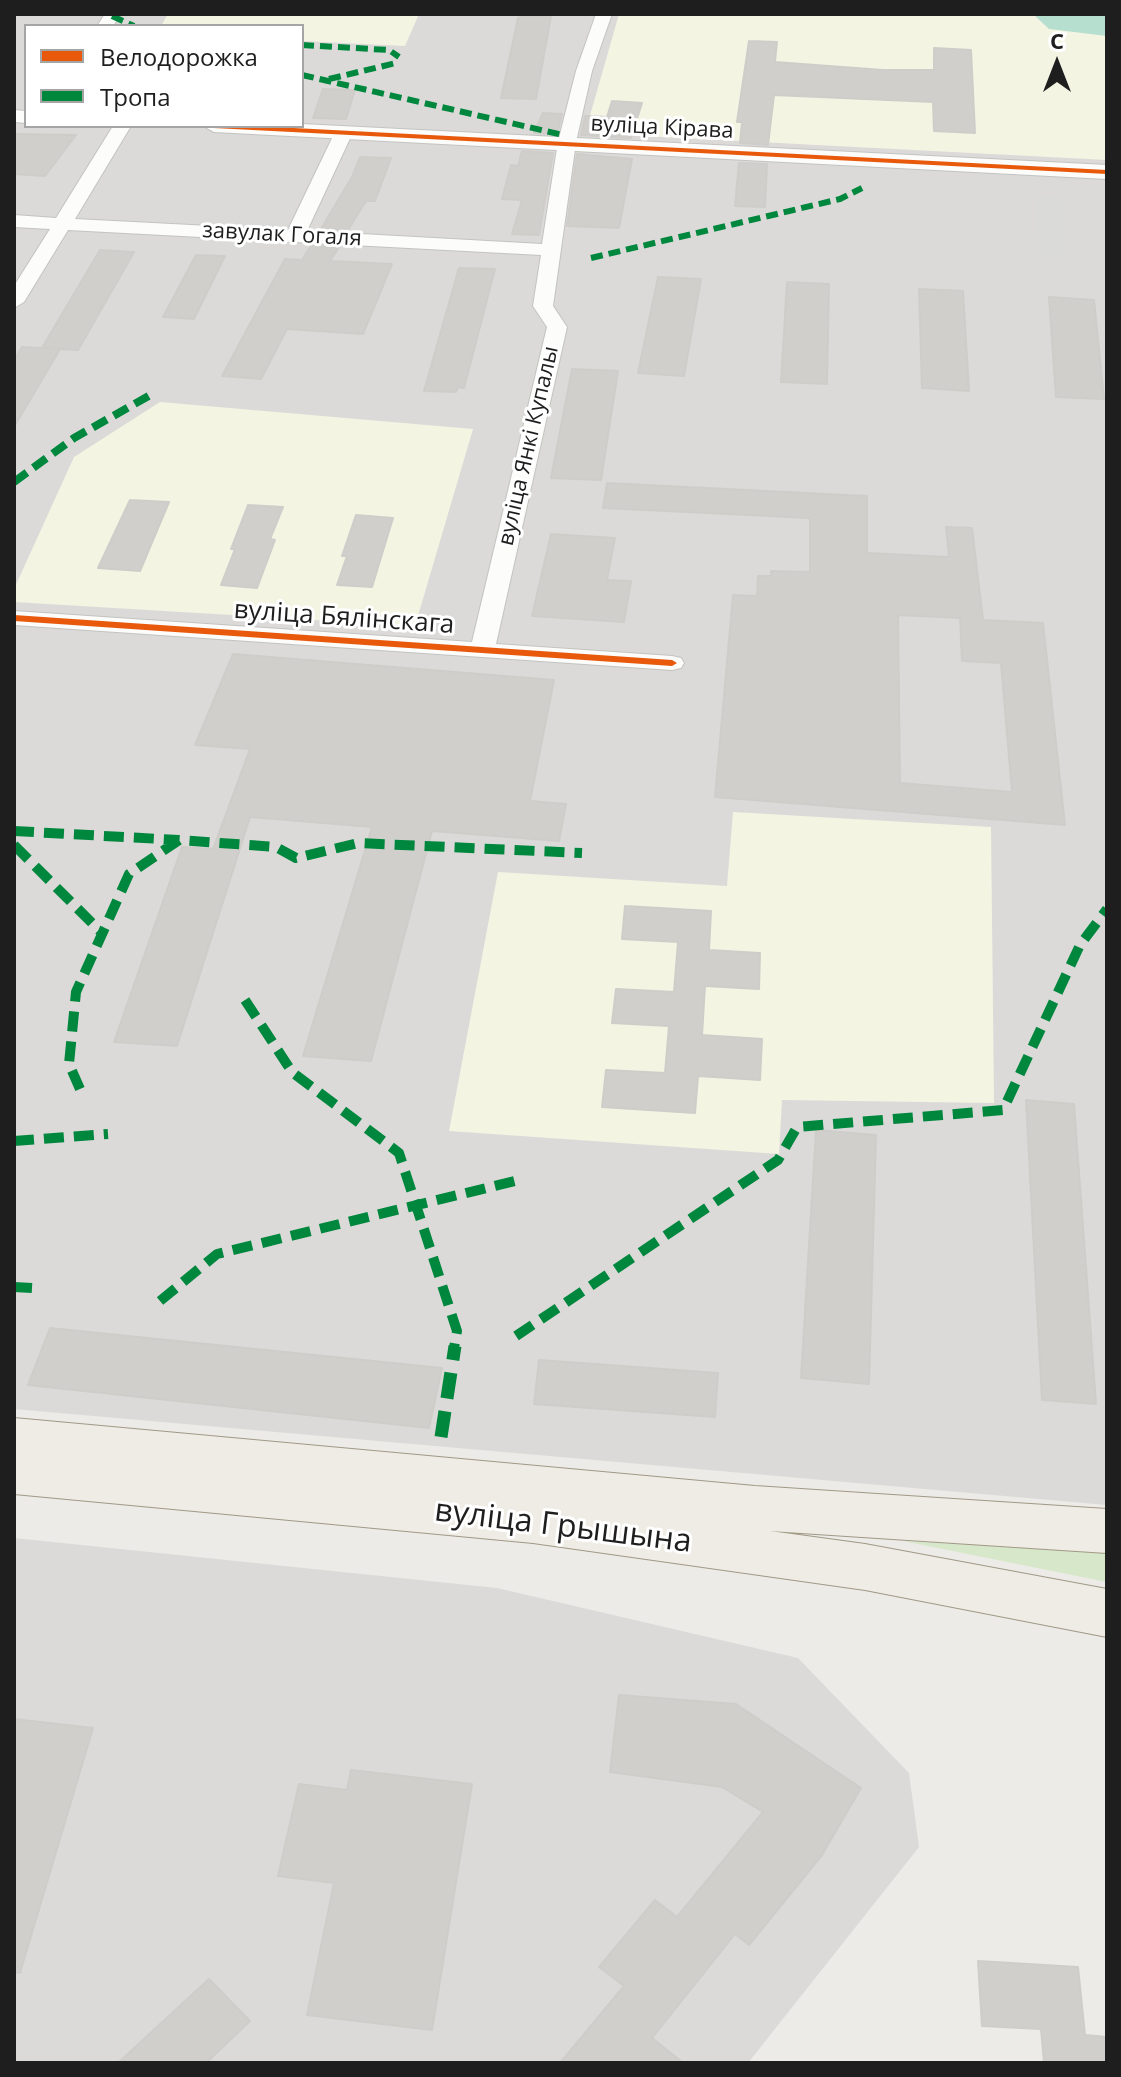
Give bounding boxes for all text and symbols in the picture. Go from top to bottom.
legend [24,24,304,128]
north arrow [1017,24,1097,104]
text: С [1050,25,1064,55]
text: Велодорожка [100,40,258,73]
text: Тропа [100,80,171,113]
street label: вуліца Кірава [590,111,734,145]
street label: завулак Гогаля [202,218,362,252]
street label: вуліца Янкі Купалы [493,344,565,548]
street label: вуліца Бялінскага [233,595,455,641]
street label: вуліца Грышына [432,1492,694,1562]

